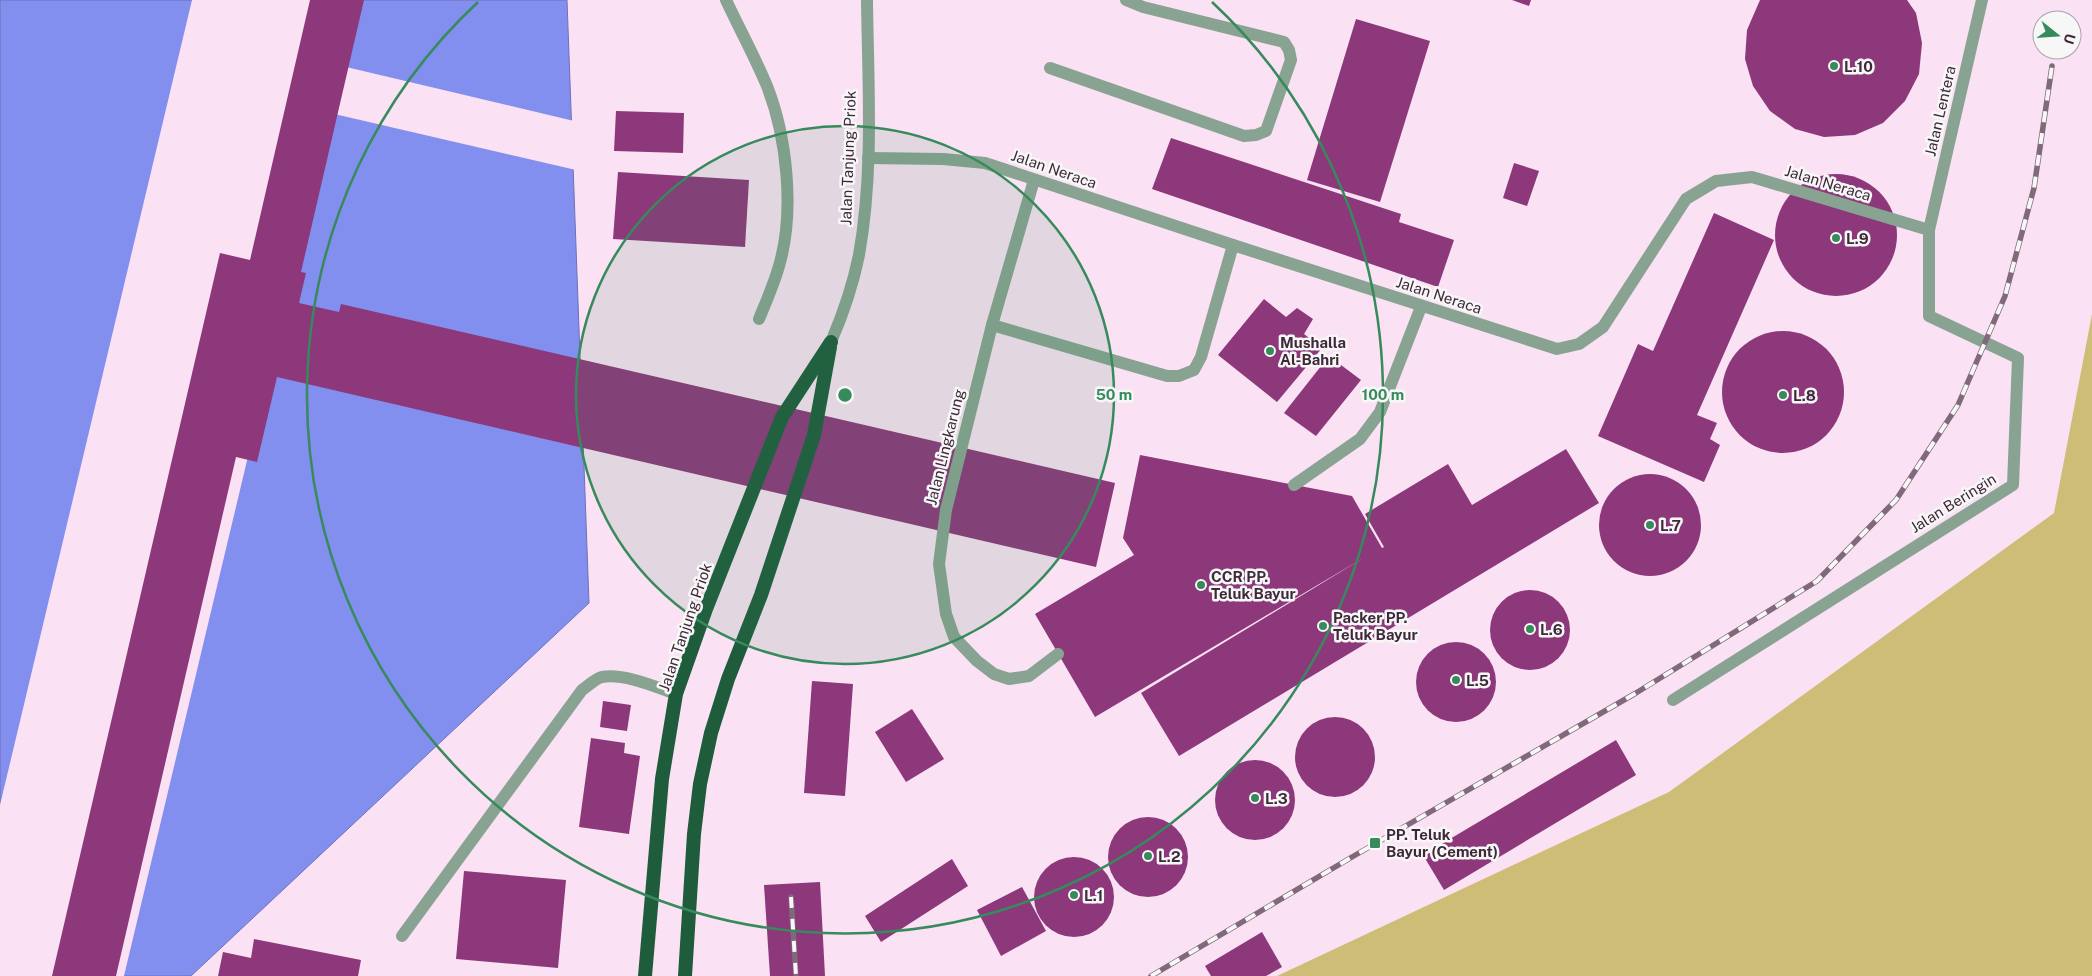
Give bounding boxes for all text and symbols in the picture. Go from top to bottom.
north arrow [2032,10,2082,60]
text: U [2060,32,2079,46]
place label: L.10 [1844,58,1873,75]
marker: L.10 [1828,60,1840,72]
street label: Jalan Lentera [1921,64,1959,158]
street label: Jalan Tanjung Priok [837,90,859,226]
street label: Jalan Neraca [1009,146,1099,192]
street label: Jalan Neraca [1783,162,1873,204]
place label: L.9 [1846,230,1869,247]
marker: L.9 [1830,232,1842,244]
street label: Jalan Neraca [1394,273,1484,317]
place label: Mushalla Al-Bahri [1280,334,1346,368]
marker: Mushalla Al-Bahri [1264,345,1276,357]
centre of rings [836,386,854,404]
text: 50 m [1096,386,1132,403]
text: 100 m [1362,386,1404,403]
street label: Jalan Lingkarung [922,387,968,507]
place label: L.8 [1793,387,1816,404]
marker: L.8 [1777,389,1789,401]
street label: Jalan Beringin [1907,470,1999,536]
place label: L.7 [1660,517,1681,534]
marker: L.7 [1644,519,1656,531]
street label: Jalan Tanjung Priok [655,561,715,693]
place label: CCR PP. Teluk Bayur [1211,568,1296,602]
marker: CCR PP. Teluk Bayur [1195,579,1207,591]
place label: Packer PP. Teluk Bayur [1333,609,1418,643]
marker: Packer PP. Teluk Bayur [1317,620,1329,632]
place label: L.6 [1540,621,1563,638]
marker: L.6 [1524,623,1536,635]
place label: L.5 [1466,672,1489,689]
marker: L.5 [1450,674,1462,686]
place label: L.3 [1265,790,1288,807]
marker: L.3 [1249,792,1261,804]
place label: PP. Teluk Bayur (Cement) [1386,826,1498,860]
marker: PP. Teluk Bayur (Cement) [1368,836,1382,850]
place label: L.2 [1158,848,1181,865]
marker: L.2 [1142,850,1154,862]
place label: L.1 [1084,887,1103,904]
marker: L.1 [1068,889,1080,901]

